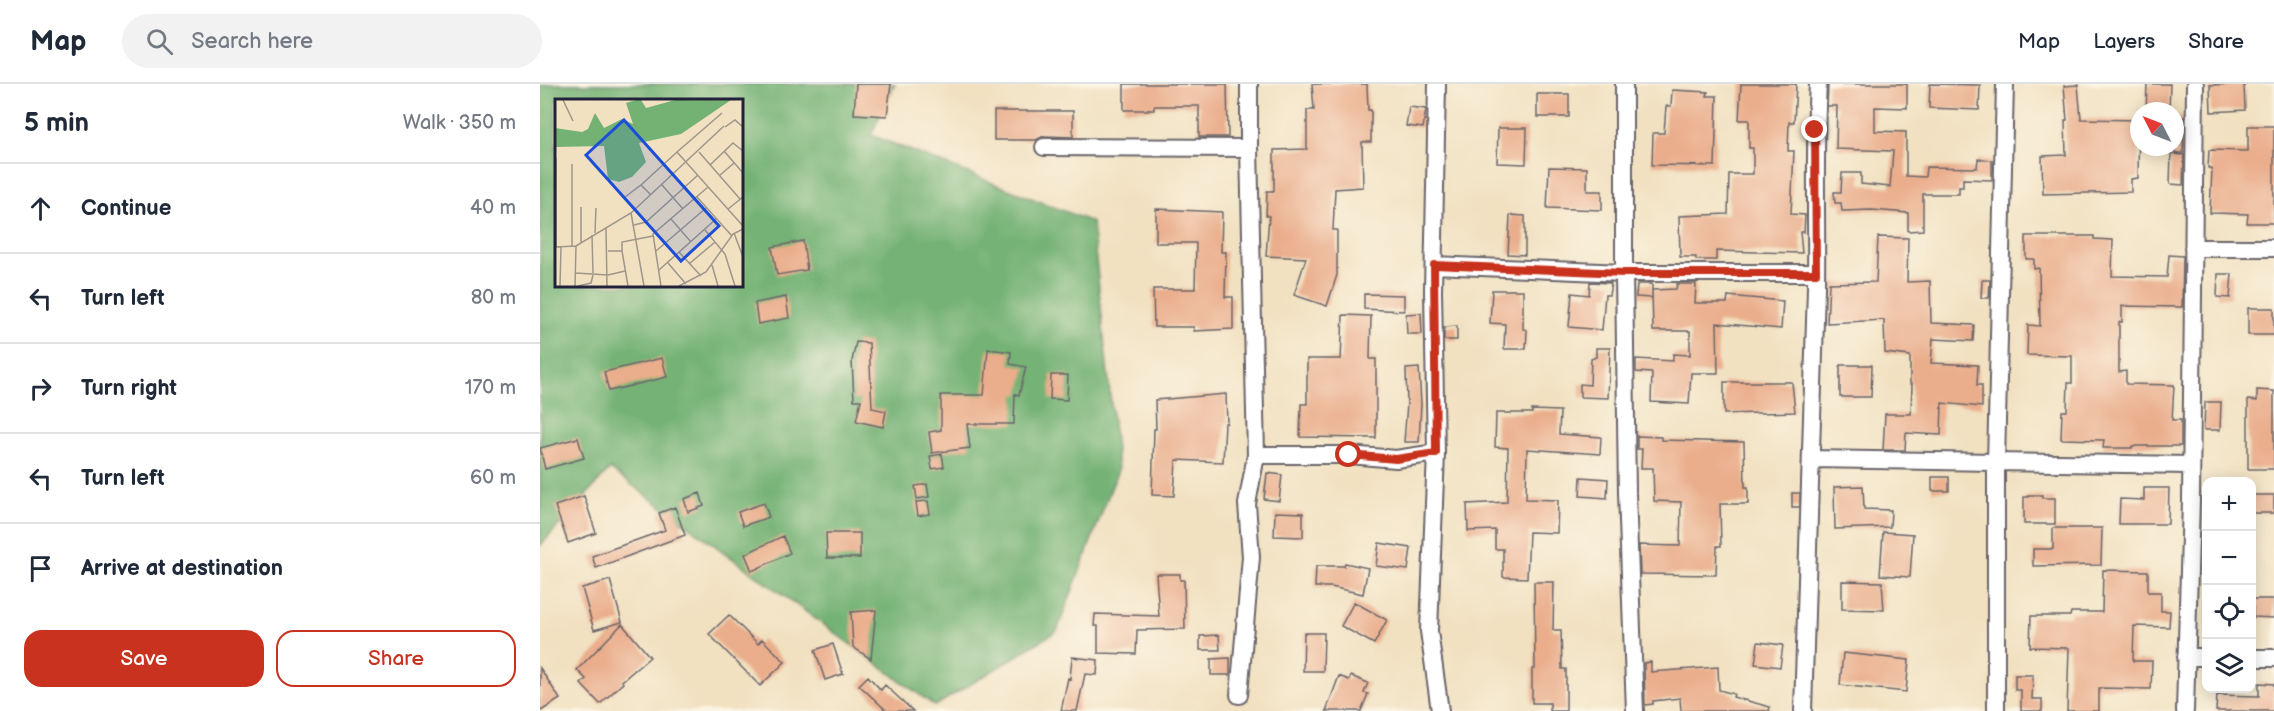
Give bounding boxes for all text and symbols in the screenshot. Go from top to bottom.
search box [122,14,542,68]
text: Map [30,25,86,58]
icon: search [143,25,176,58]
text: Search here [191,28,313,55]
text: Map [2018,29,2060,54]
text: Layers [2093,29,2155,54]
text: Share [2188,29,2244,54]
inset map [555,99,742,286]
north arrow [2130,102,2184,156]
text: 5 min [24,108,89,139]
text: Walk · 350 m [403,111,516,135]
route end [1801,116,1827,142]
icon: ahead [24,192,57,225]
text: Continue [81,195,171,222]
text: 40 m [470,196,516,220]
icon: left [24,282,57,315]
text: Turn left [81,285,165,312]
text: 80 m [471,286,516,310]
icon: right [24,372,57,405]
text: Turn right [81,375,177,402]
text: 170 m [465,376,516,400]
route start [1335,441,1361,467]
icon: left [24,462,57,495]
text: Turn left [81,465,165,492]
text: 60 m [470,466,516,490]
map controls [2202,477,2256,693]
button: + [2202,477,2256,531]
button: − [2202,531,2256,585]
icon: arrive [24,552,57,585]
text: Arrive at destination [81,555,283,582]
button: locate [2202,585,2256,639]
button: Save [24,630,264,687]
button: Share [276,630,516,687]
button: layers [2202,639,2256,693]

